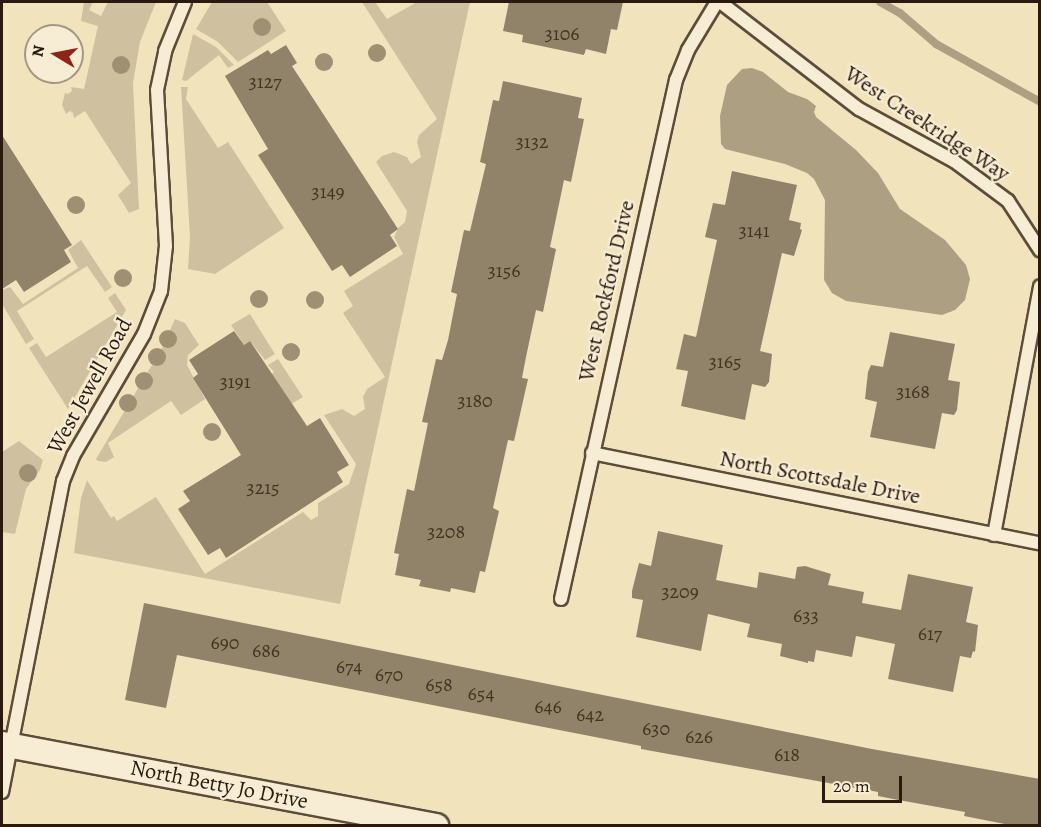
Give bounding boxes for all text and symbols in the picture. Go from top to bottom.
house number: 3106 [544,21,580,45]
north arrow [24,24,84,84]
text: N [26,44,50,59]
street label: West Creekridge Way [840,61,1014,187]
house number: 3127 [248,69,282,93]
house number: 3132 [516,129,548,153]
house number: 3149 [311,179,345,203]
street label: West Rockford Drive [573,198,641,384]
house number: 3141 [738,218,770,242]
house number: 3156 [488,258,520,282]
street label: West Jewell Road [42,313,138,459]
house number: 3165 [709,349,741,373]
house number: 3191 [219,369,251,393]
house number: 3168 [896,379,930,403]
house number: 3180 [457,388,493,412]
street label: North Scottsdale Drive [718,446,922,510]
house number: 3215 [246,475,280,499]
house number: 3208 [427,519,465,543]
house number: 3209 [661,579,699,603]
house number: 633 [793,603,819,627]
house number: 617 [918,621,942,645]
house number: 690 [211,630,239,654]
house number: 686 [252,638,280,662]
house number: 674 [336,654,362,678]
house number: 670 [375,662,403,686]
house number: 658 [425,672,453,696]
house number: 654 [468,681,494,705]
house number: 646 [534,694,562,718]
house number: 642 [576,702,604,726]
house number: 630 [642,716,670,740]
house number: 626 [685,724,713,748]
house number: 618 [774,742,800,766]
street label: North Betty Jo Drive [128,755,310,815]
scale bar [825,764,904,802]
text: 20 m [833,774,870,798]

